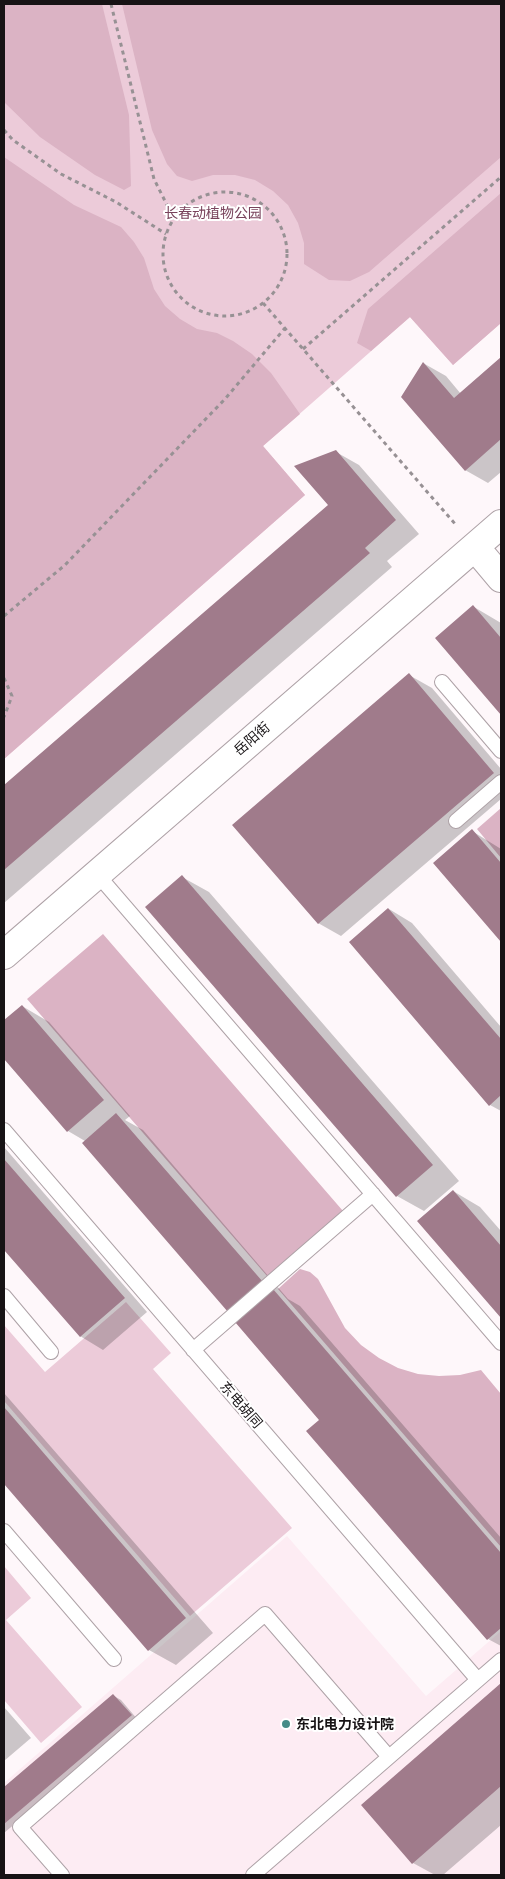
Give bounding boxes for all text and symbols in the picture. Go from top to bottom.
park label: 长春动植物公园 [164,205,262,221]
street label: 岳阳街 [231,719,273,759]
street label: 东电胡同 [216,1378,266,1432]
place label: 东北电力设计院 [296,1716,394,1732]
marker: 东北电力设计院 [280,1718,292,1730]

